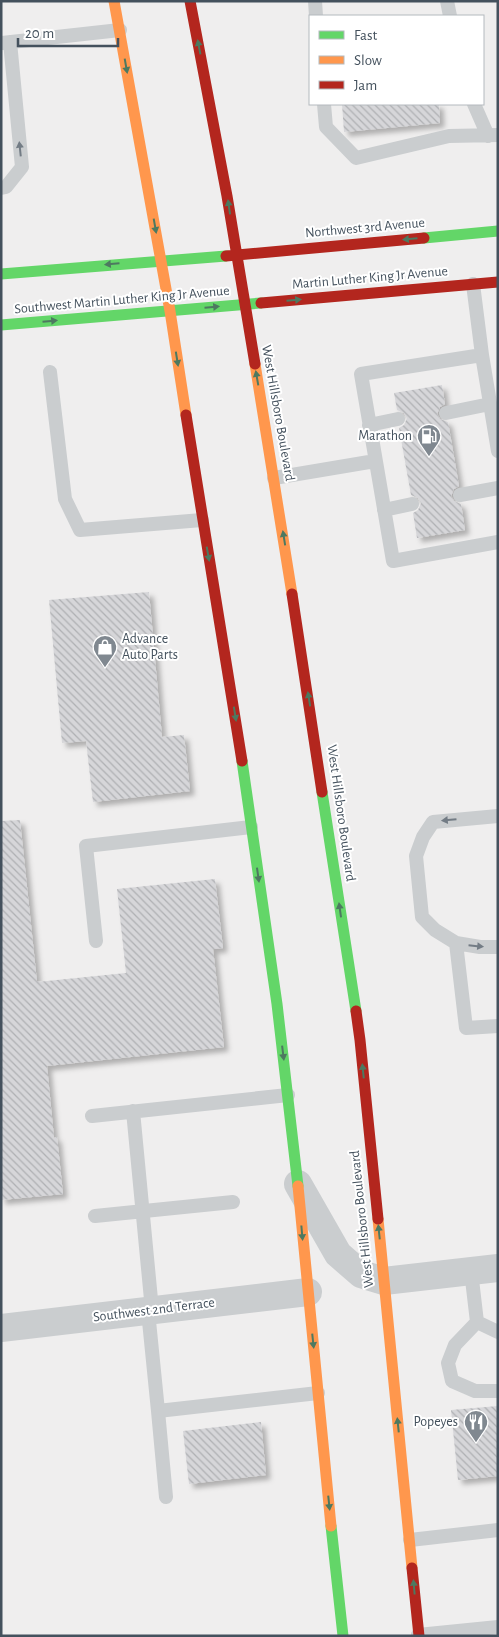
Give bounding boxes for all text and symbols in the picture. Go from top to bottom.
scale bar [18,15,118,47]
legend [309,15,484,105]
text: 20 m [25,26,54,41]
text: Fast [354,28,378,43]
one-way arrow [195,39,203,55]
text: Slow [354,53,382,68]
one-way arrow [123,59,131,75]
text: Jam [354,78,377,93]
one-way arrow [16,140,24,156]
one-way arrow [225,198,233,214]
street label: Northwest 3rd Avenue [304,216,426,240]
one-way arrow [151,219,159,235]
one-way arrow [402,235,418,243]
one-way arrow [104,260,120,268]
street label: Martin Luther King Jr Avenue [291,264,449,292]
street label: Southwest Martin Luther King Jr Avenue [14,284,230,316]
one-way arrow [286,296,302,304]
one-way arrow [204,303,220,311]
one-way arrow [42,317,58,325]
street label: West Hillsboro Boulevard [259,344,297,482]
one-way arrow [174,351,182,367]
one-way arrow [253,369,261,385]
fuel station icon: Marathon [416,423,442,457]
place label: Marathon [358,429,412,443]
one-way arrow [279,530,287,546]
one-way arrow [205,547,213,563]
place label: Advance Auto Parts [122,632,178,662]
shop icon: Advance Auto Parts [92,634,118,668]
one-way arrow [304,690,312,706]
one-way arrow [231,707,239,723]
street label: West Hillsboro Boulevard [324,744,358,882]
one-way arrow [441,817,457,825]
one-way arrow [255,868,263,884]
one-way arrow [336,901,344,917]
one-way arrow [469,942,485,950]
one-way arrow [279,1045,287,1061]
one-way arrow [359,1062,367,1078]
street label: West Hillsboro Boulevard [348,1150,376,1288]
one-way arrow [375,1224,383,1240]
one-way arrow [298,1225,306,1241]
street label: Southwest 2nd Terrace [92,1296,216,1324]
one-way arrow [309,1333,317,1349]
restaurant icon: Popeyes [463,1409,489,1443]
place label: Popeyes [413,1415,458,1429]
one-way arrow [394,1417,402,1433]
one-way arrow [325,1496,333,1512]
one-way arrow [410,1579,418,1595]

